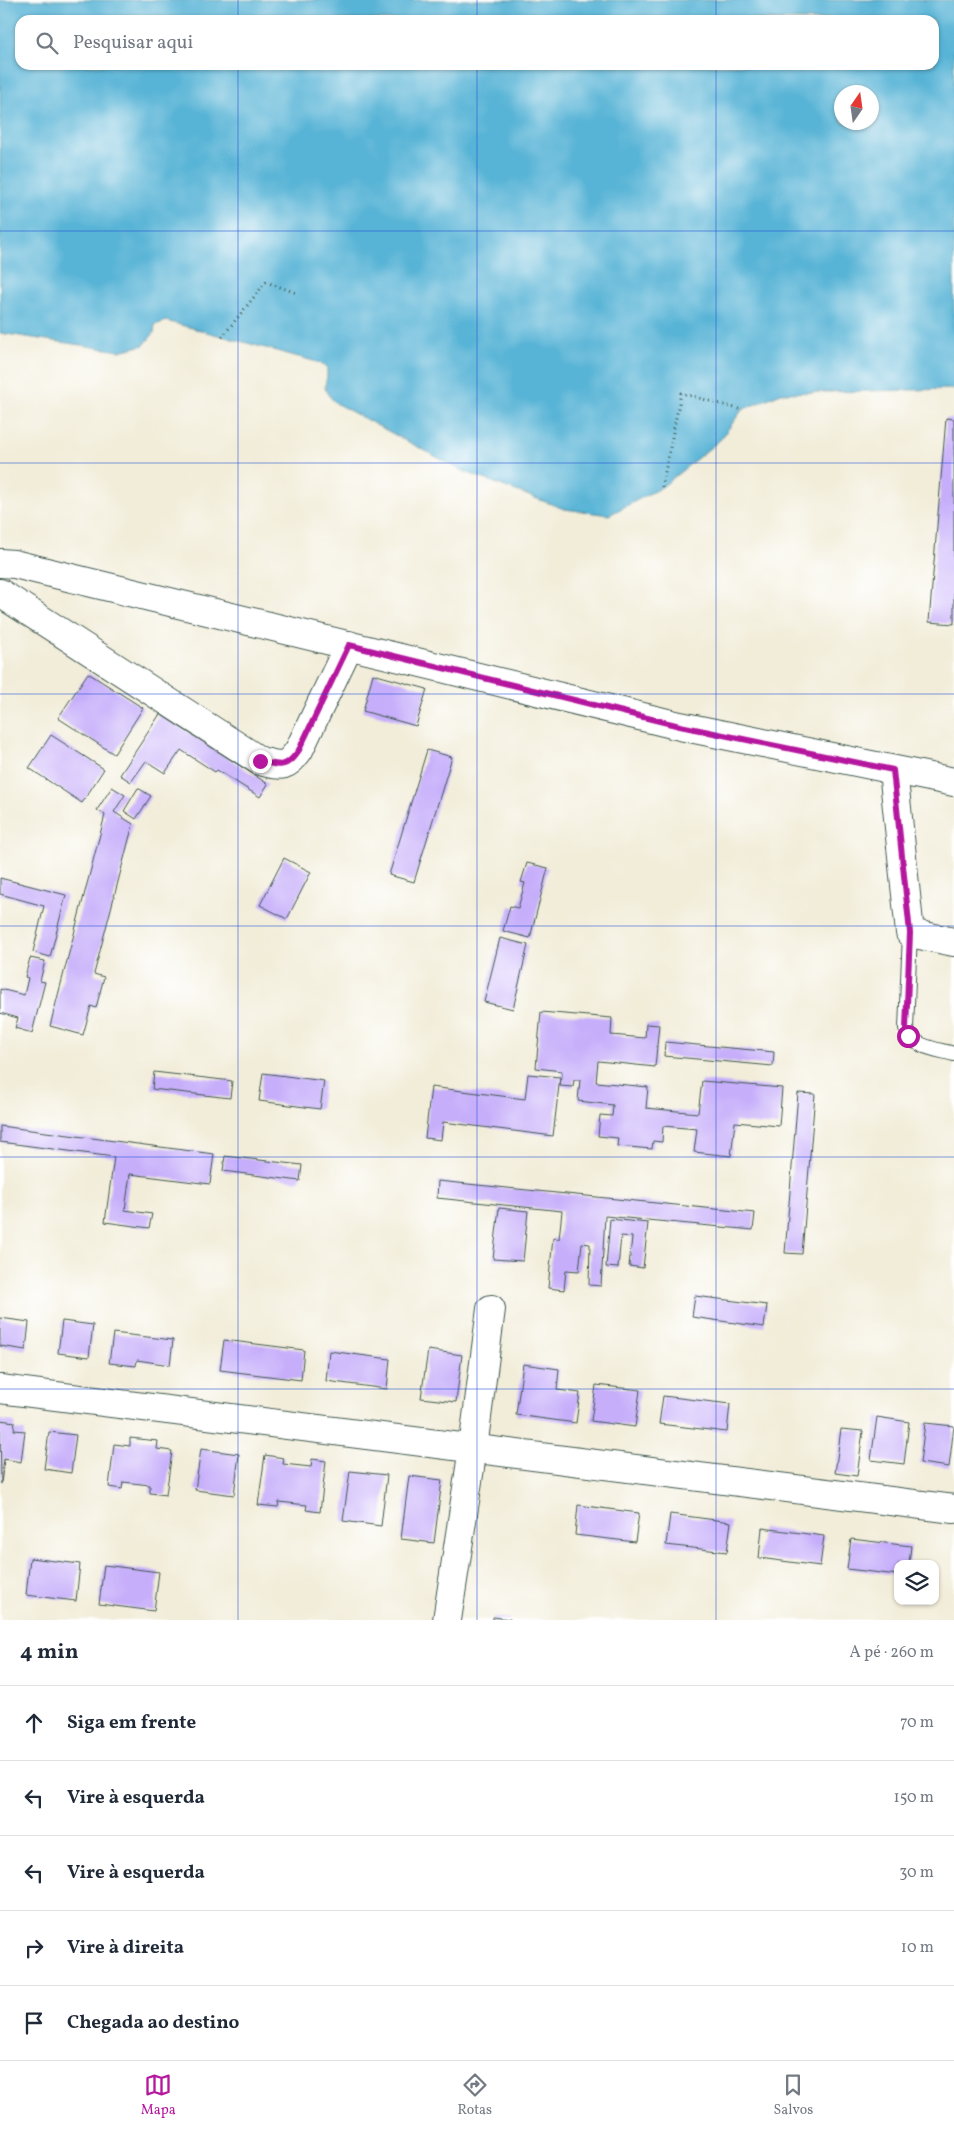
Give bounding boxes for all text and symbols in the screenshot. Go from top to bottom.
search box [15,15,939,70]
icon: search [33,29,61,57]
text: Pesquisar aqui [73,30,193,56]
north arrow [834,85,879,130]
route end [249,750,272,773]
route start [897,1025,920,1048]
map controls [894,1560,939,1605]
button: layers [894,1560,939,1605]
text: 4 min [20,1638,79,1667]
text: A pé · 260 m [850,1642,934,1664]
icon: ahead [20,1709,48,1737]
text: Siga em frente [67,1710,196,1736]
text: 70 m [900,1712,934,1734]
icon: left [20,1784,48,1812]
text: Vire à esquerda [67,1785,205,1811]
text: 150 m [893,1787,934,1809]
icon: left [20,1859,48,1887]
text: Vire à esquerda [67,1860,205,1886]
text: 30 m [899,1862,934,1884]
icon: right [20,1934,48,1962]
text: Vire à direita [67,1935,184,1961]
text: 10 m [901,1937,934,1959]
icon: arrive [20,2009,48,2037]
text: Chegada ao destino [67,2010,239,2036]
tab: Mapa [141,2071,176,2120]
tab: Rotas [457,2071,492,2120]
tab: Salvos [774,2071,813,2120]

